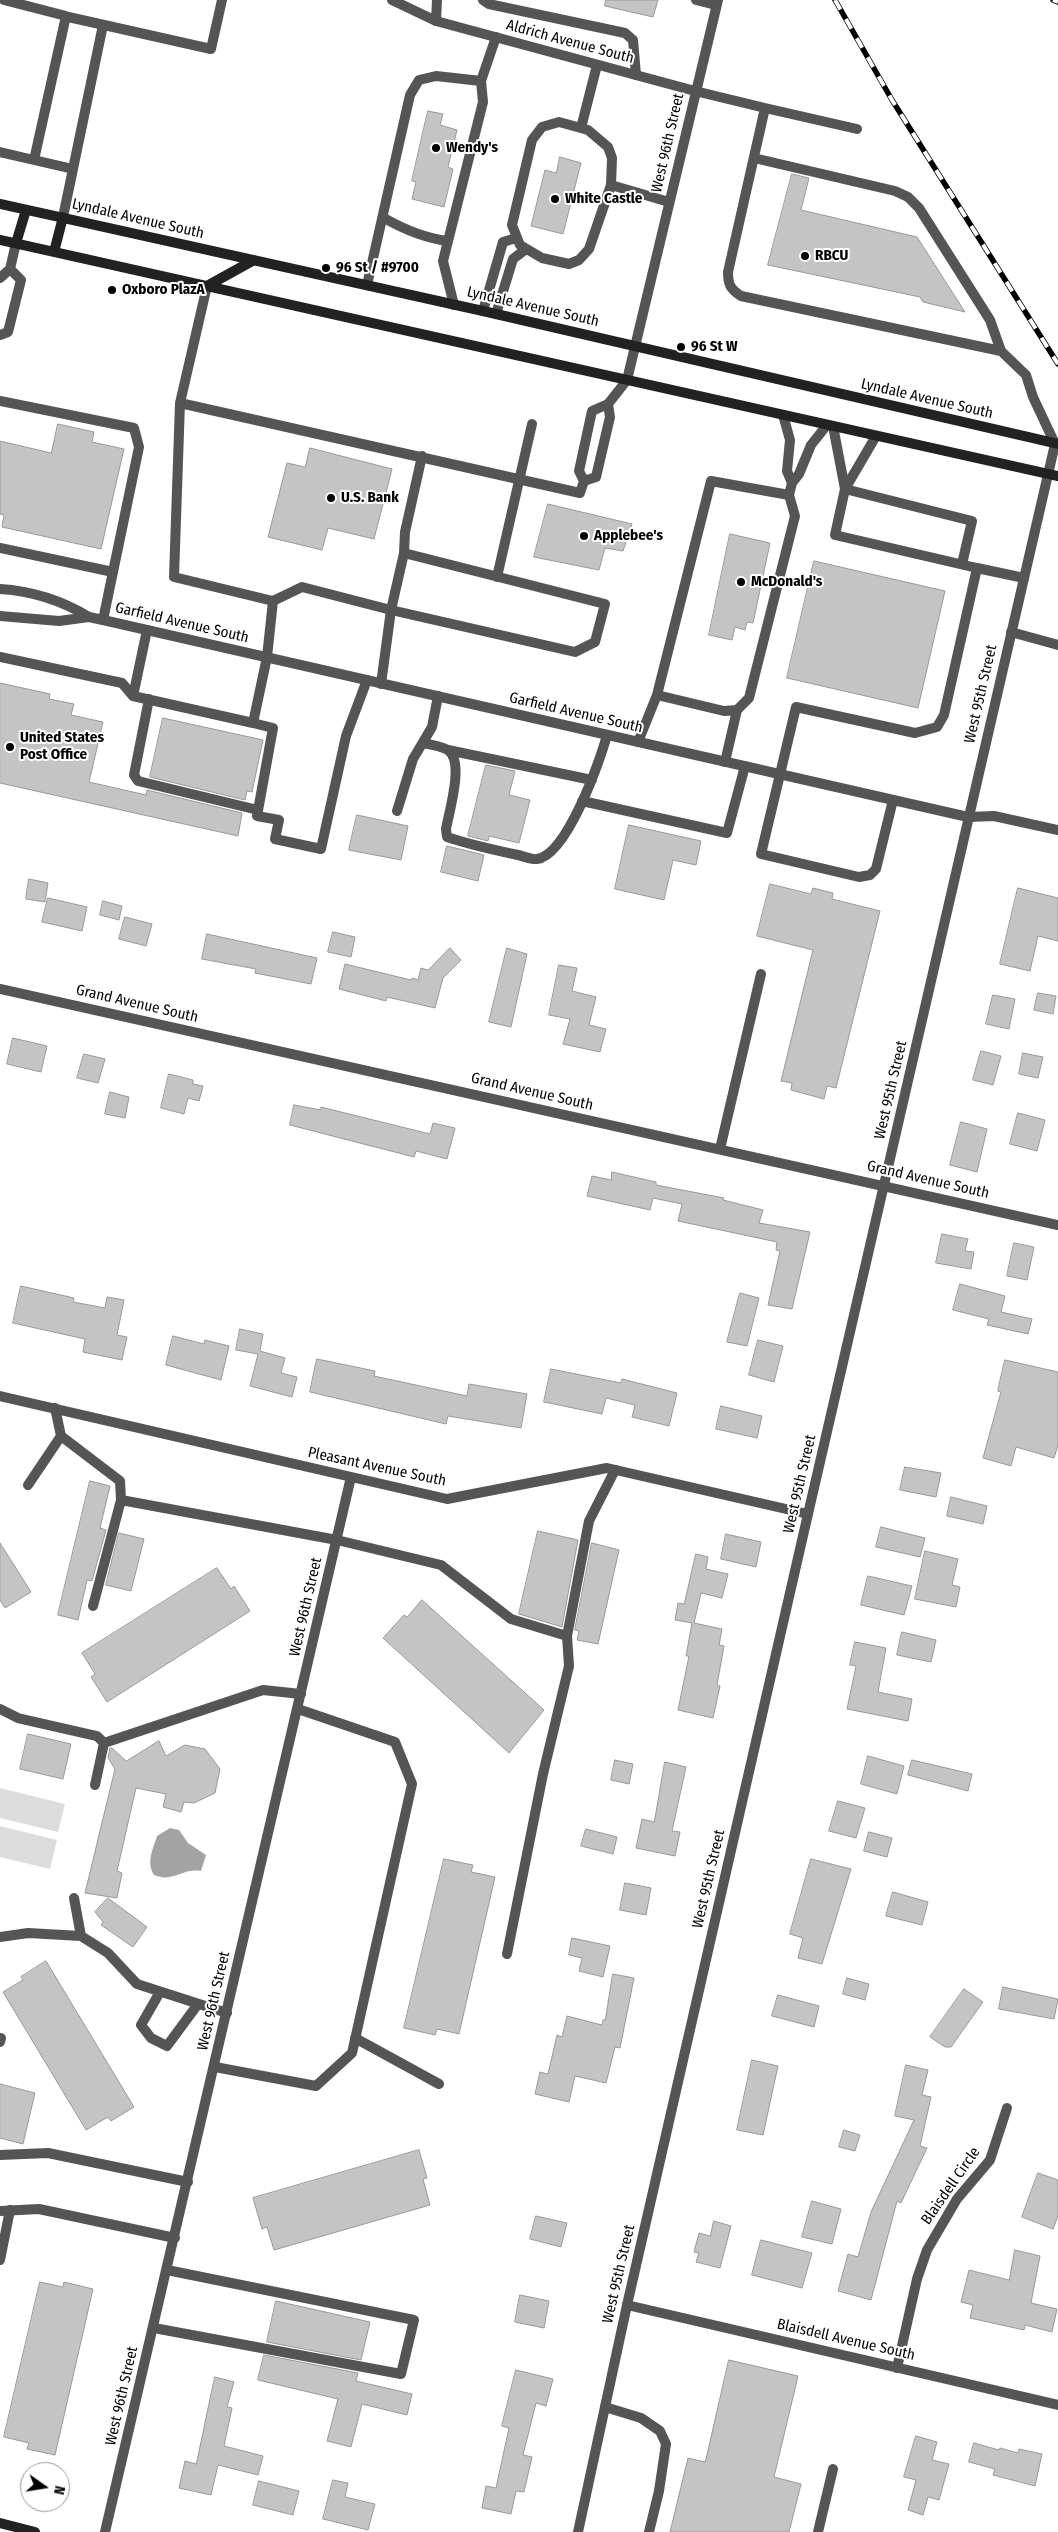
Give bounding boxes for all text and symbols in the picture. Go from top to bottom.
street label: Aldrich Avenue South [504,16,636,68]
street label: West 96th Street [648,92,688,194]
place label: Wendy's [446,139,498,157]
marker: Wendy's [430,142,442,154]
place label: White Castle [565,190,642,208]
marker: White Castle [549,193,561,205]
street label: Lyndale Avenue South [70,195,206,243]
place label: RBCU [815,247,848,265]
marker: RBCU [799,250,811,262]
place label: 96 St / #9700 [336,259,419,277]
marker: 96 St / #9700 [320,262,332,274]
place label: Oxboro PlazA [122,281,205,299]
street label: Lyndale Avenue South [465,283,601,331]
marker: Oxboro PlazA [106,284,118,296]
place label: 96 St W [691,338,737,356]
marker: 96 St W [675,341,687,353]
street label: Lyndale Avenue South [859,375,995,423]
place label: U.S. Bank [341,489,399,507]
marker: U.S. Bank [325,492,337,504]
place label: Applebee's [594,527,663,545]
marker: Applebee's [578,530,590,542]
place label: McDonald's [751,573,822,591]
marker: McDonald's [735,576,747,588]
street label: Garfield Avenue South [113,599,251,647]
street label: West 95th Street [961,643,1001,745]
street label: Garfield Avenue South [507,689,645,737]
place label: United States Post Office [20,729,104,764]
marker: United States Post Office [4,741,16,753]
street label: Grand Avenue South [74,981,200,1027]
street label: West 95th Street [871,1039,911,1141]
street label: Grand Avenue South [469,1069,595,1115]
street label: Grand Avenue South [865,1157,991,1203]
street label: West 95th Street [780,1433,820,1535]
street label: Pleasant Avenue South [306,1444,448,1490]
street label: West 96th Street [286,1556,326,1658]
street label: West 95th Street [689,1828,729,1930]
street label: West 96th Street [194,1950,234,2052]
street label: Blaisdell Circle [918,2144,984,2228]
street label: West 95th Street [599,2223,639,2325]
street label: Blaisdell Avenue South [775,2315,917,2365]
street label: West 96th Street [102,2345,142,2447]
north arrow [20,2462,70,2512]
text: N [50,2484,68,2496]

